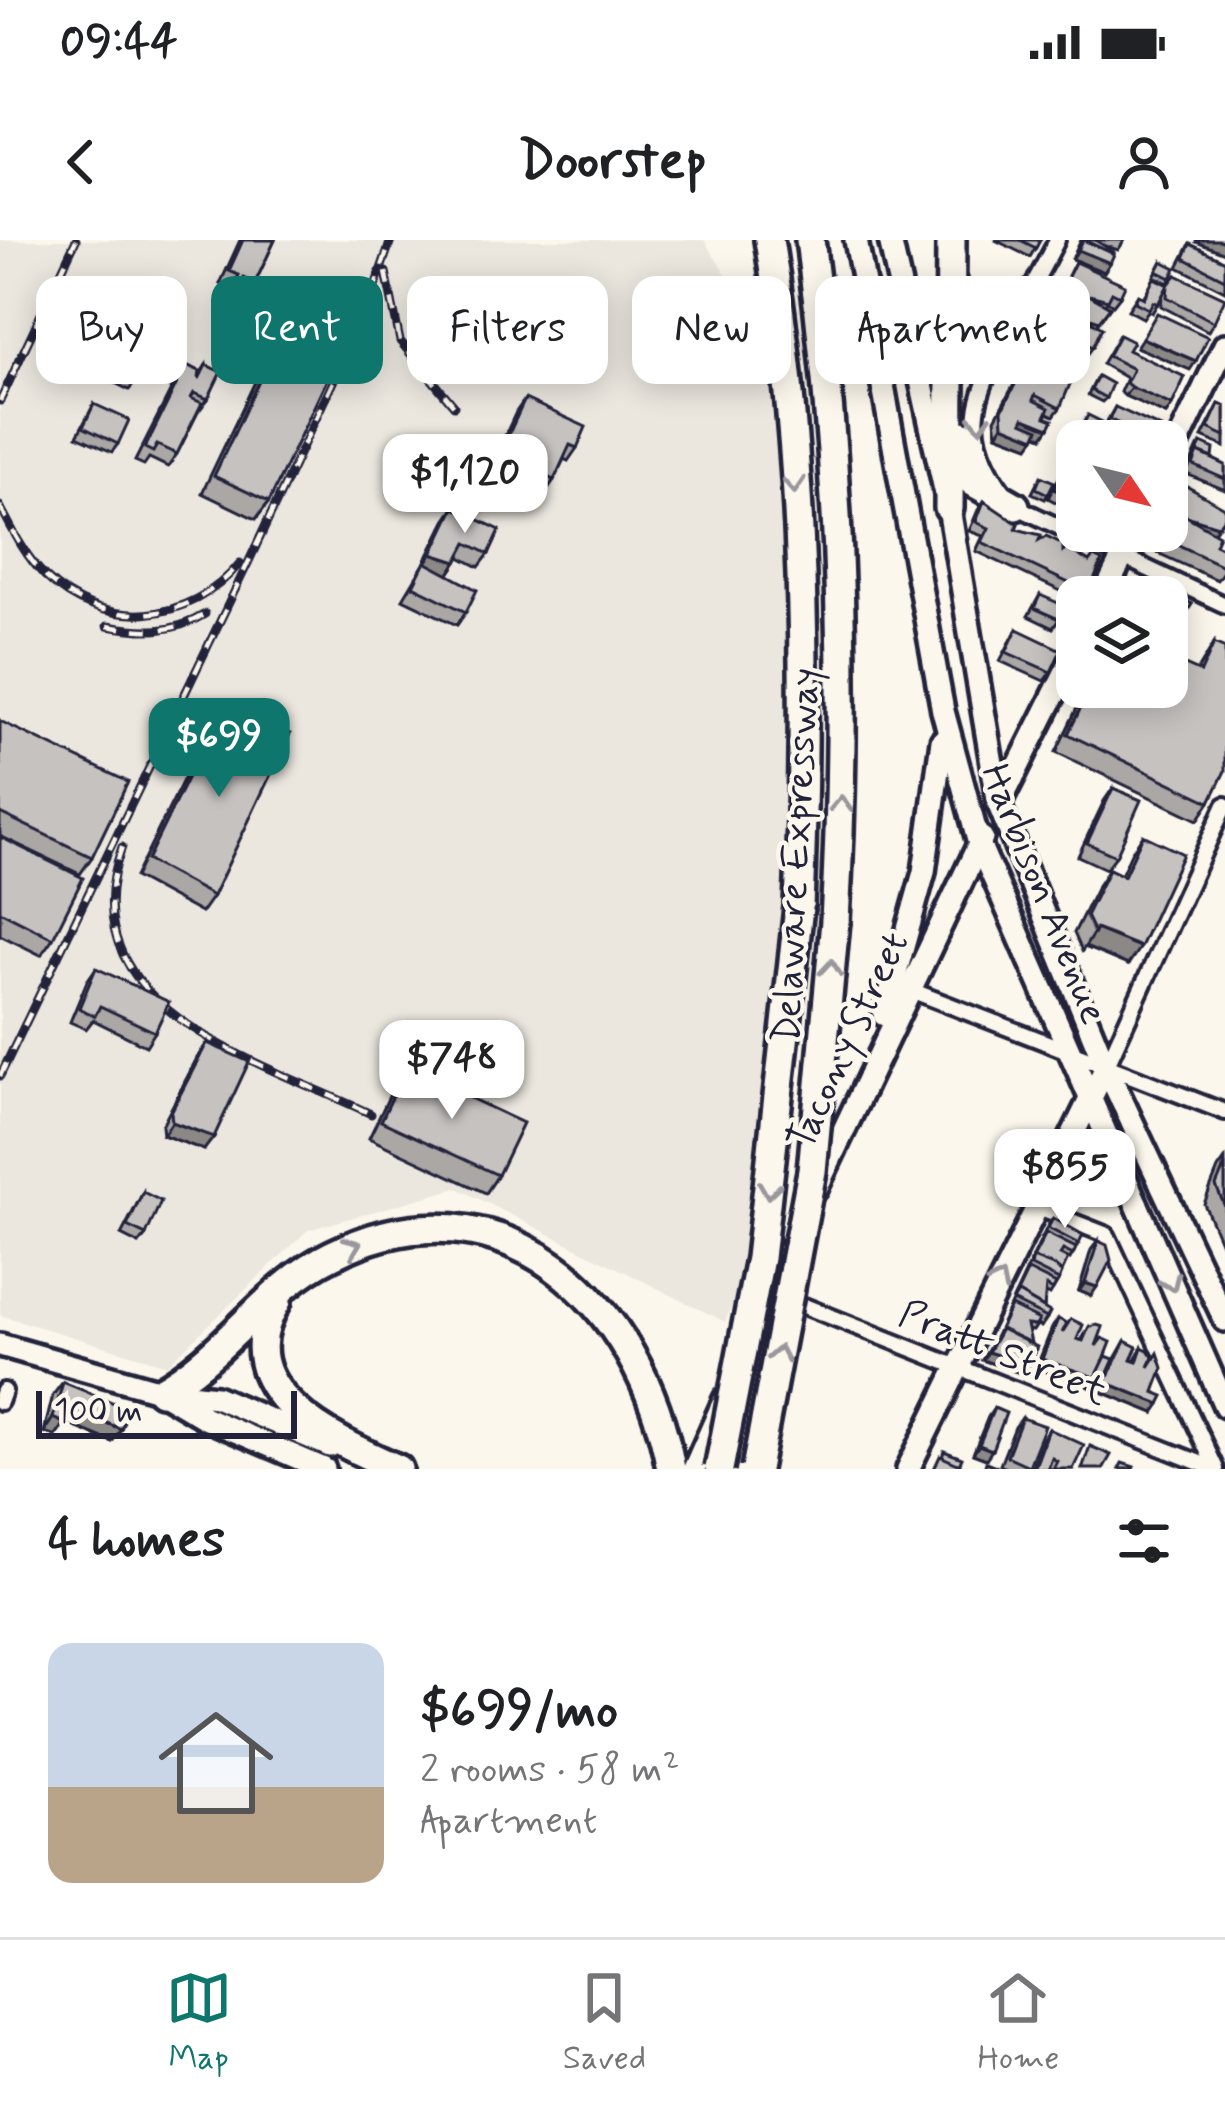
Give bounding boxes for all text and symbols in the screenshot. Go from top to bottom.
text: 09:44 [60,13,178,72]
text: Doorstep [518,127,707,198]
icon: back [48,129,114,195]
icon: person [1111,129,1177,195]
chip: Buy [36,276,187,384]
chip: Rent [211,276,383,384]
chip: Filters [407,276,608,384]
chip: New [632,276,791,384]
chip: Apartment [815,276,1090,384]
one-way arrow [966,414,992,433]
north arrow [1056,420,1188,552]
map controls [1056,420,1188,708]
pin: $1,120 [367,434,563,536]
text: $1,120 [410,447,520,498]
one-way arrow [780,476,806,495]
button: layers [1056,576,1188,708]
street label: Delaware Expressway [762,666,833,1044]
pin: $699 [148,698,290,800]
text: $699 [176,711,262,762]
street label: Harbison Avenue [967,757,1118,1032]
one-way arrow [828,794,854,813]
street label: Tacony Street [776,924,922,1159]
one-way arrow [818,958,843,977]
pin: $748 [381,1020,523,1122]
text: $748 [406,1033,498,1084]
pin: $855 [994,1129,1136,1231]
text: $855 [1021,1142,1109,1193]
one-way arrow [757,1180,783,1200]
one-way arrow [341,1236,362,1260]
one-way arrow [1156,1271,1180,1292]
one-way arrow [985,1272,1008,1293]
street label: Pratt Street [891,1289,1114,1419]
one-way arrow [765,1345,791,1365]
scale bar [36,1385,297,1438]
text: 100 m [54,1390,143,1434]
text: 4 homes [48,1508,225,1574]
icon: filters [1111,1508,1177,1574]
text: $699/mo [420,1679,618,1745]
icon: home [144,1691,288,1835]
text: 2 rooms · 58 m² [420,1745,680,1796]
text: Apartment [420,1796,597,1847]
tab: Map [166,1965,232,2081]
tab: Saved [563,1965,646,2081]
tab: Home [977,1965,1059,2081]

